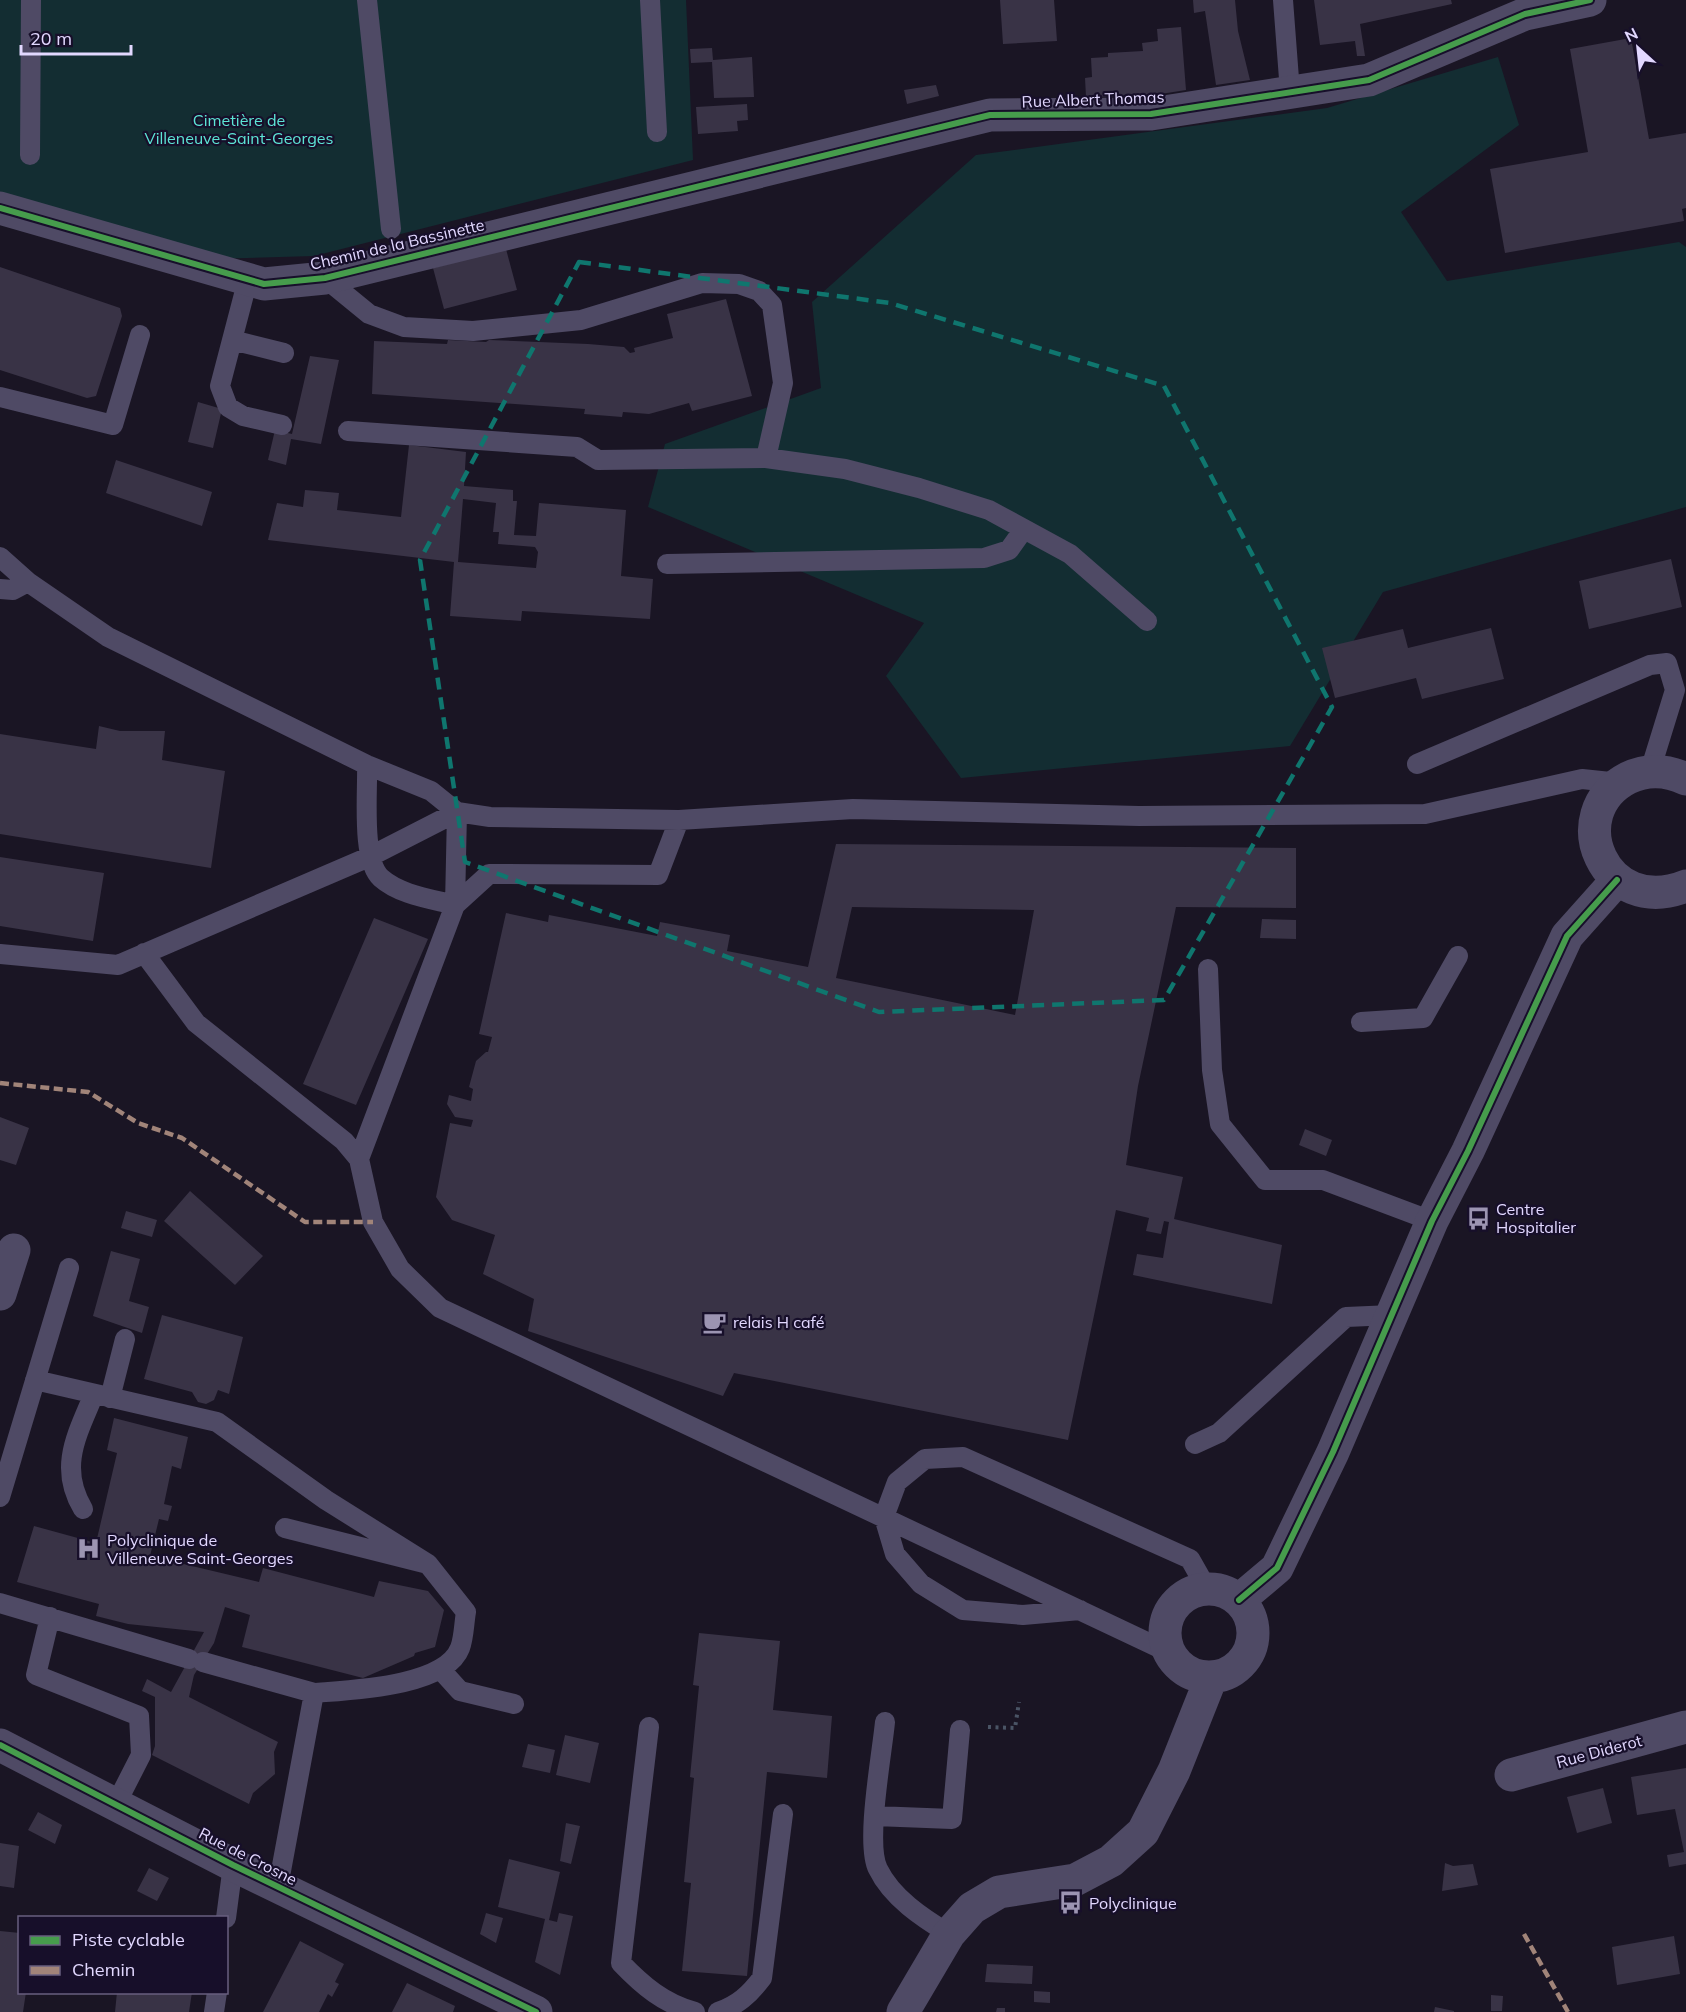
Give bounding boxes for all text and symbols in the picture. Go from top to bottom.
scale bar [21,18,130,56]
north arrow [1608,18,1668,78]
text: N [1621,23,1641,46]
text: 20 m [30,27,72,50]
street label: Rue Albert Thomas [1021,87,1165,111]
park label: Cimetière de Villeneuve-Saint-Georges [145,110,334,148]
street label: Chemin de la Bassinette [308,214,486,274]
place label: Centre Hospitalier [1496,1199,1576,1237]
bus stop icon: Centre Hospitalier [1465,1205,1491,1231]
cafe icon: relais H café [702,1309,728,1335]
place label: relais H café [733,1312,825,1332]
place label: Polyclinique de Villeneuve Saint-Georges [107,1530,293,1568]
hospital icon: Polyclinique de Villeneuve Saint-Georges [76,1536,102,1562]
street label: Rue Diderot [1554,1730,1644,1772]
street label: Rue de Crosne [196,1823,300,1889]
bus stop icon: Polyclinique [1058,1890,1084,1916]
place label: Polyclinique [1089,1893,1177,1913]
legend [18,1916,228,1994]
text: Piste cyclable [72,1928,185,1951]
text: Chemin [72,1958,135,1981]

